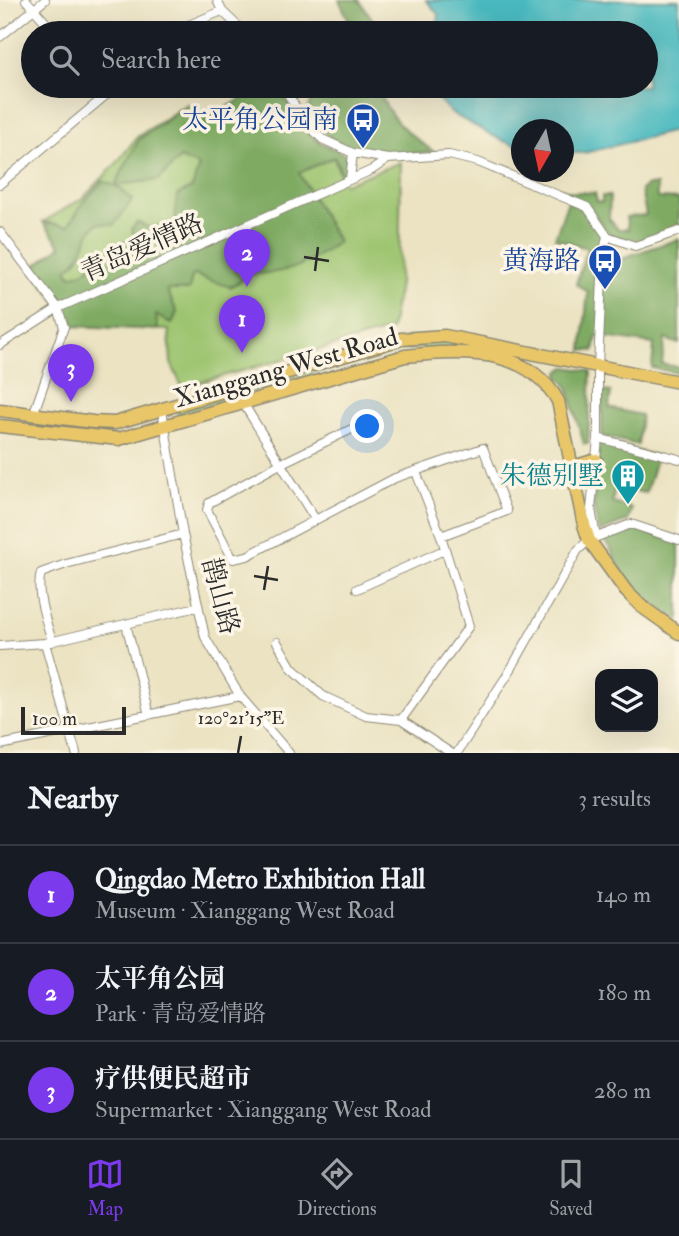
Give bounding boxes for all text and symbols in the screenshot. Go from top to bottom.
search box [21,21,658,98]
icon: search [45,41,83,79]
text: Search here [101,44,221,76]
bus stop icon: 太平角公园南 [344,101,382,150]
place label: 太平角公园南 [182,104,338,136]
north arrow [511,119,574,182]
street label: 青岛爱情路 [76,207,208,289]
pin: 2 [224,229,270,287]
bus stop icon: 黄海路 [586,242,624,291]
place label: 黄海路 [502,245,580,277]
pin: 1 [219,295,265,353]
street label: Xianggang West Road [170,321,402,415]
pin: 3 [48,344,94,402]
your location [350,409,384,443]
building icon: 朱德别墅 [609,457,647,506]
place label: 朱德别墅 [500,460,604,492]
street label: 鹊山路 [194,554,246,638]
map controls [595,669,658,732]
button: layers [595,669,658,732]
scale bar [21,704,126,736]
text: 100 m [32,707,77,731]
text: 120°21'15"E [198,707,284,730]
text: Nearby [28,780,118,817]
text: 3 results [578,784,651,813]
text: Qingdao Metro Exhibition Hall [95,864,425,896]
text: 1 [47,880,55,909]
text: 140 m [596,880,651,909]
text: Museum · Xianggang West Road [95,896,395,925]
text: 太平角公园 [95,963,225,995]
text: 2 [45,978,57,1007]
text: 180 m [598,978,651,1007]
text: Park · 青岛爱情路 [95,999,266,1028]
text: 疗供便民超市 [95,1063,251,1095]
text: 3 [47,1076,55,1105]
text: 280 m [594,1076,651,1105]
text: Supermarket · Xianggang West Road [95,1095,432,1124]
tab: Map [86,1155,124,1221]
tab: Directions [297,1155,377,1221]
tab: Saved [549,1155,593,1221]

